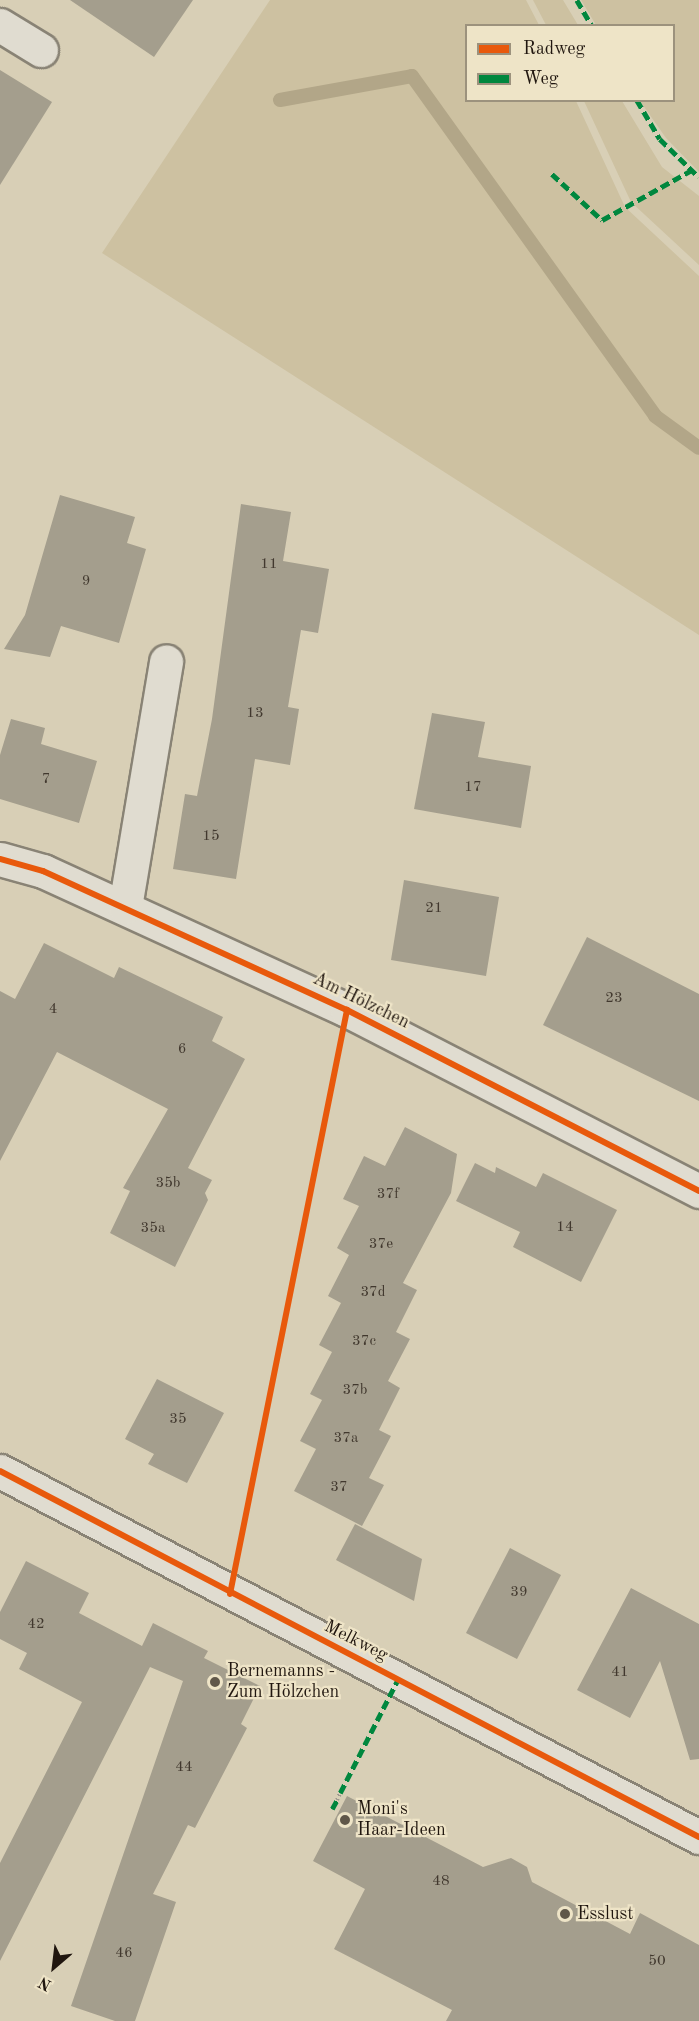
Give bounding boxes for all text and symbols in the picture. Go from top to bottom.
legend [465,24,675,102]
text: Radweg [523,40,585,58]
text: Weg [523,70,559,88]
house number: 11 [260,556,278,574]
house number: 9 [82,573,90,591]
house number: 13 [246,705,264,723]
house number: 7 [42,771,50,789]
house number: 17 [464,779,482,797]
house number: 15 [202,828,220,846]
house number: 21 [425,900,443,918]
street label: Am Hölzchen [309,968,413,1034]
house number: 23 [605,990,623,1008]
house number: 4 [49,1001,57,1019]
house number: 6 [178,1041,186,1059]
house number: 35b [155,1175,181,1193]
house number: 37f [377,1186,399,1204]
house number: 14 [556,1219,574,1237]
house number: 35a [141,1220,165,1238]
house number: 37e [369,1236,393,1254]
house number: 37d [360,1284,386,1302]
house number: 37c [352,1333,376,1351]
house number: 37b [342,1382,368,1400]
house number: 35 [169,1411,187,1429]
house number: 37a [334,1430,358,1448]
house number: 37 [330,1479,348,1497]
house number: 39 [510,1584,528,1602]
house number: 42 [27,1616,45,1634]
street label: Melkweg [320,1616,392,1666]
place label: Bernemanns - Zum Hölzchen [227,1661,339,1704]
house number: 41 [611,1664,629,1682]
marker: Bernemanns - Zum Hölzchen [208,1675,222,1689]
house number: 44 [175,1759,193,1777]
place label: Moni's Haar-Ideen [357,1799,446,1842]
marker: Moni's Haar-Ideen [338,1813,352,1827]
house number: 48 [432,1873,450,1891]
place label: Esslust [577,1903,634,1925]
marker: Esslust [558,1907,572,1921]
north arrow [24,1937,84,1997]
house number: 46 [115,1945,133,1963]
house number: 50 [648,1953,666,1971]
text: N [36,1973,55,1993]

